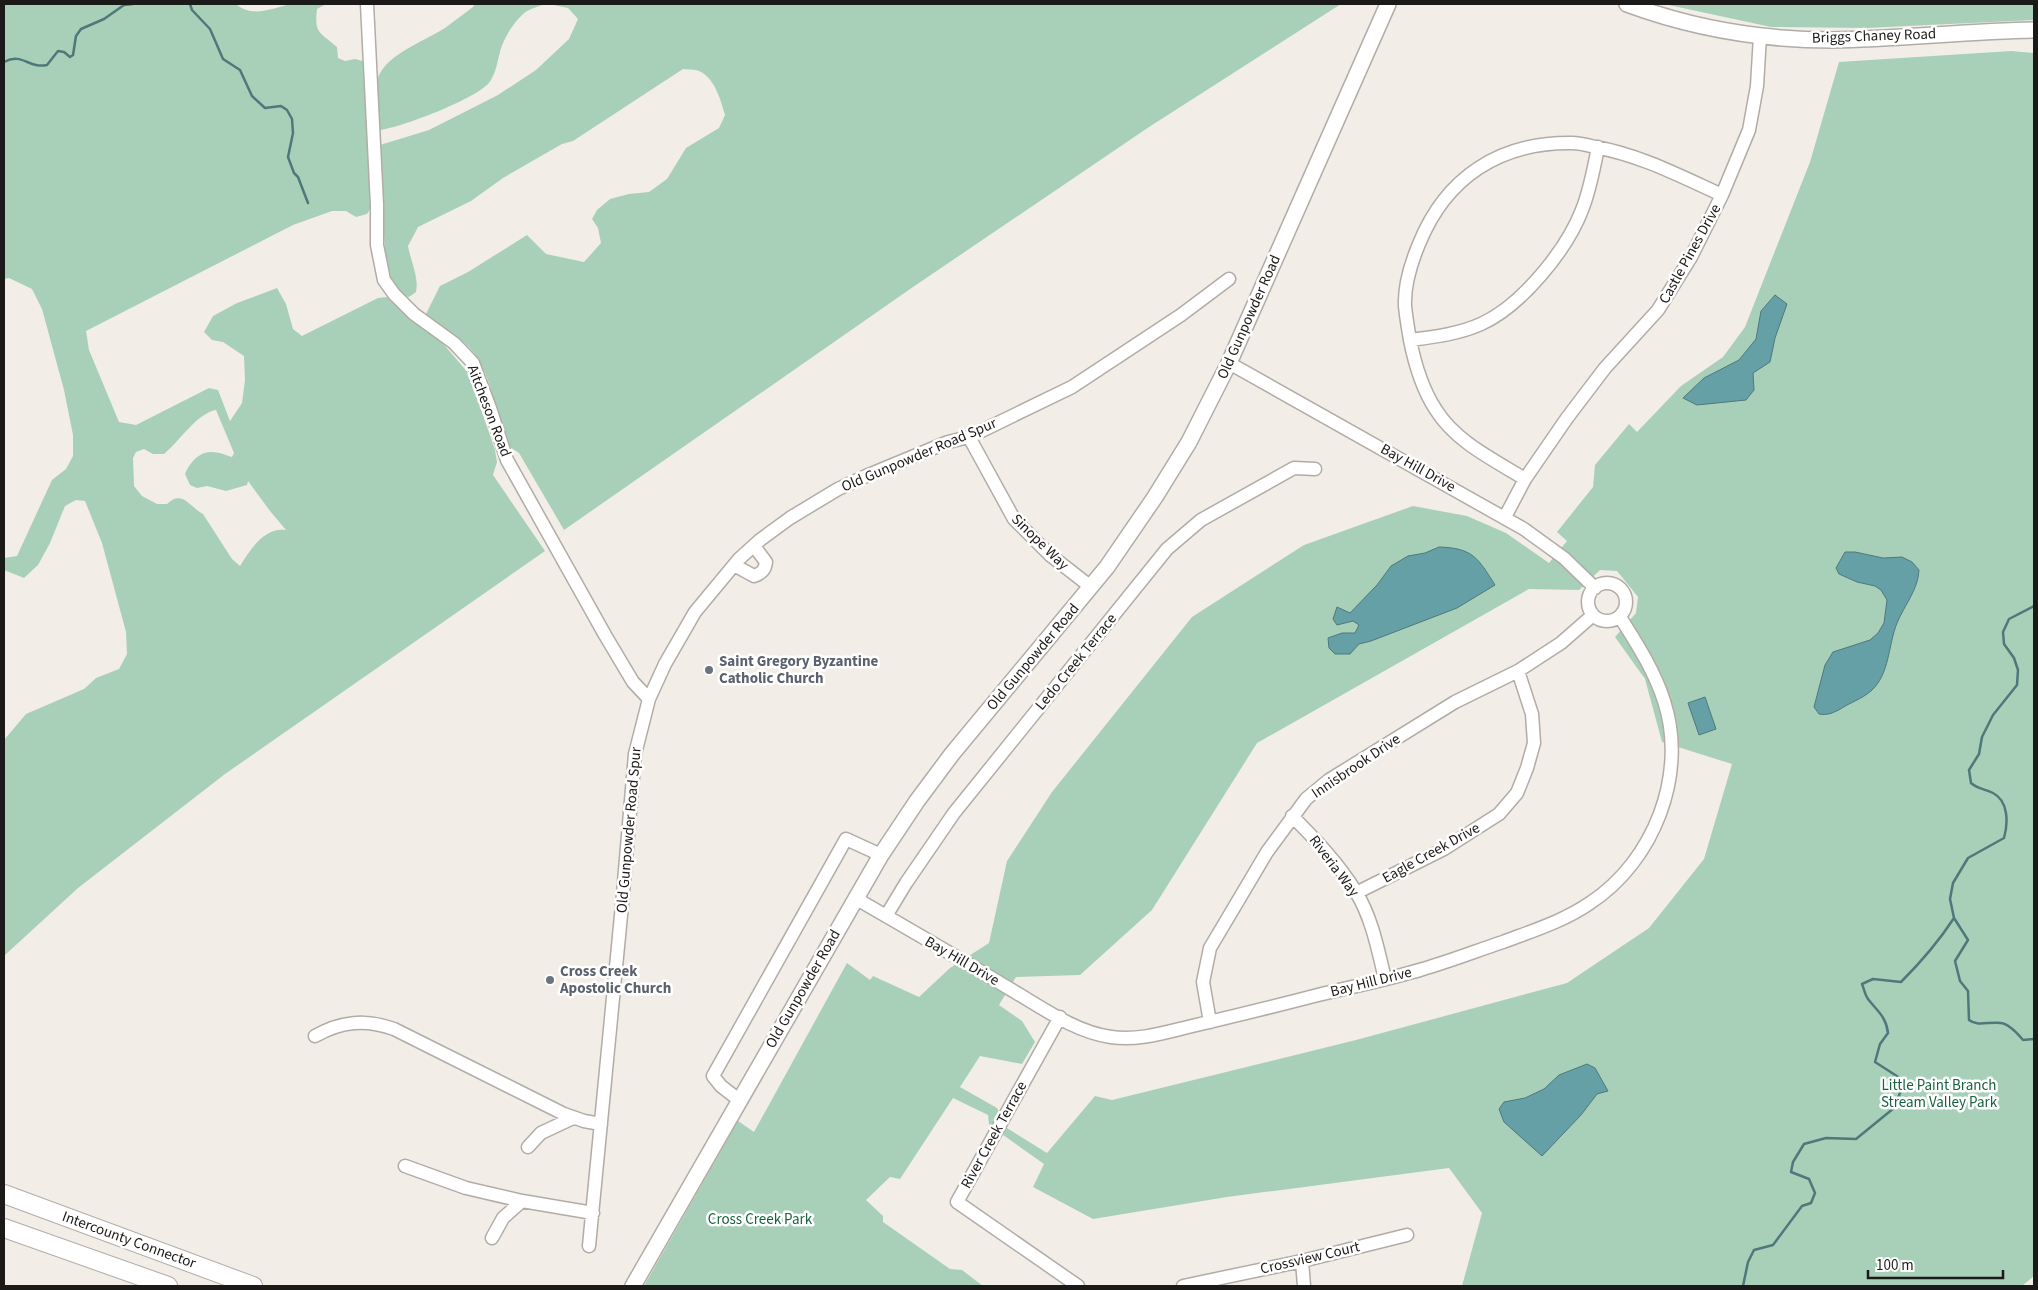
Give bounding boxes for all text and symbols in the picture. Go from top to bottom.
street label: Briggs Chaney Road [1812,23,1936,49]
street label: Castle Pines Drive [1654,200,1726,308]
street label: Old Gunpowder Road [1212,252,1286,382]
street label: Aitcheson Road [462,362,516,460]
street label: Old Gunpowder Road Spur [838,412,1001,497]
street label: Bay Hill Drive [1377,439,1459,497]
street label: Sinope Way [1006,509,1074,575]
street label: Old Gunpowder Road [982,599,1084,715]
street label: Ledo Creek Terrace [1030,609,1122,715]
place label: Saint Gregory Byzantine Catholic Church [719,651,879,689]
marker: Saint Gregory Byzantine Catholic Church [703,664,715,676]
street label: Innisbrook Drive [1307,729,1405,803]
street label: Old Gunpowder Road Spur [611,745,647,914]
street label: Eagle Creek Drive [1378,817,1484,889]
street label: Riveria Way [1304,831,1364,901]
street label: Old Gunpowder Road [760,926,846,1052]
street label: Bay Hill Drive [921,931,1003,991]
place label: Cross Creek Apostolic Church [559,961,671,999]
street label: Bay Hill Drive [1328,962,1414,1002]
marker: Cross Creek Apostolic Church [544,974,556,986]
park label: Little Paint Branch Stream Valley Park [1881,1075,1998,1113]
street label: River Creek Terrace [956,1078,1032,1192]
street label: Intercounty Connector [59,1206,200,1274]
park label: Cross Creek Park [708,1209,813,1230]
street label: Crossview Court [1258,1236,1362,1280]
scale bar [1868,1248,2003,1280]
text: 100 m [1876,1255,1914,1276]

